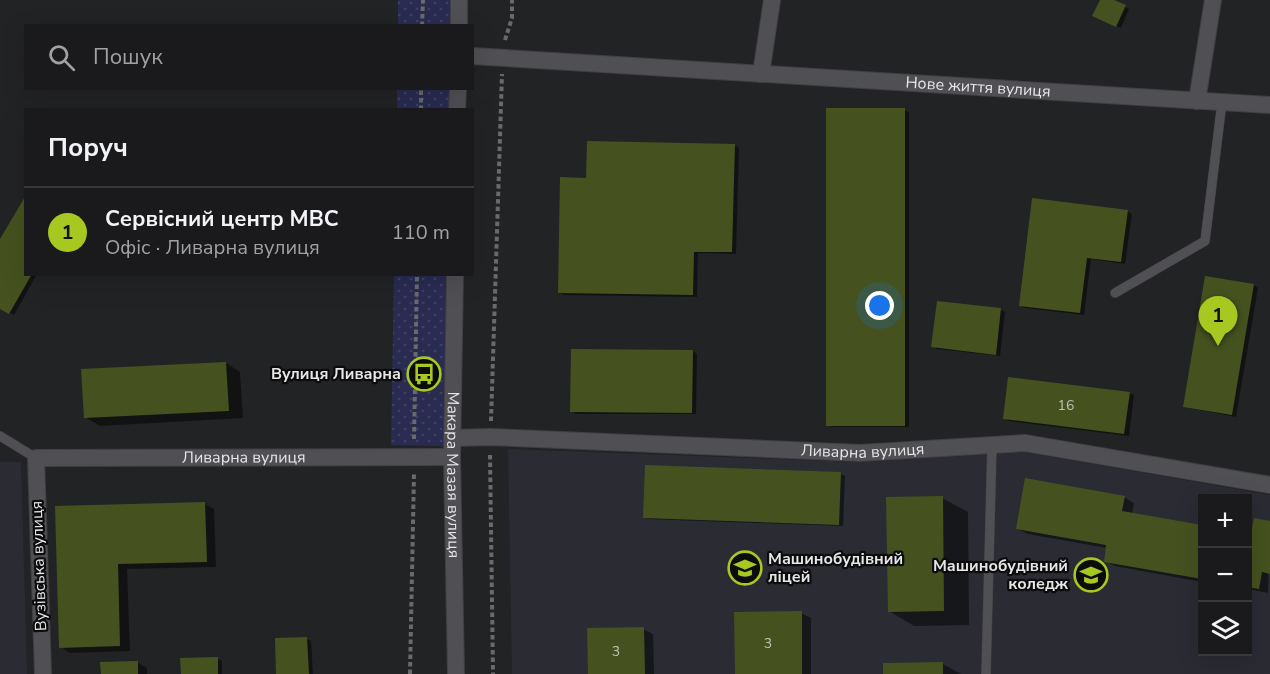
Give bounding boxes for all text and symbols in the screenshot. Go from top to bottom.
search box [24,24,474,90]
icon: search [45,41,78,74]
text: Пошук [93,42,163,72]
street label: Нове життя вулиця [905,72,1051,103]
text: Поруч [48,130,128,165]
text: Сервісний центр МВС [105,204,339,234]
text: 1 [62,219,74,246]
text: 110 m [392,219,450,246]
text: Офіс · Ливарна вулиця [105,234,320,261]
your location [865,291,894,320]
pin: 1 [1198,296,1238,346]
bus stop icon: Вулиця Ливарна [406,356,442,392]
place label: Вулиця Ливарна [271,363,401,385]
street label: Макара Мазая вулиця [441,391,465,558]
house number: 16 [1058,396,1074,415]
street label: Ливарна вулиця [800,438,925,464]
street label: Ливарна вулиця [182,446,306,469]
map controls [1198,494,1252,656]
button: + [1198,494,1252,548]
street label: Вузівська вулиця [26,500,52,632]
place label: Машинобудівний ліцей [768,548,903,588]
button: − [1198,548,1252,602]
school or university icon: Машинобудівний ліцей [727,550,763,586]
place label: Машинобудівний коледж [933,555,1069,595]
school or university icon: Машинобудівний коледж [1073,557,1109,593]
button: layers [1198,602,1252,656]
house number: 3 [764,634,772,653]
house number: 3 [612,642,620,661]

